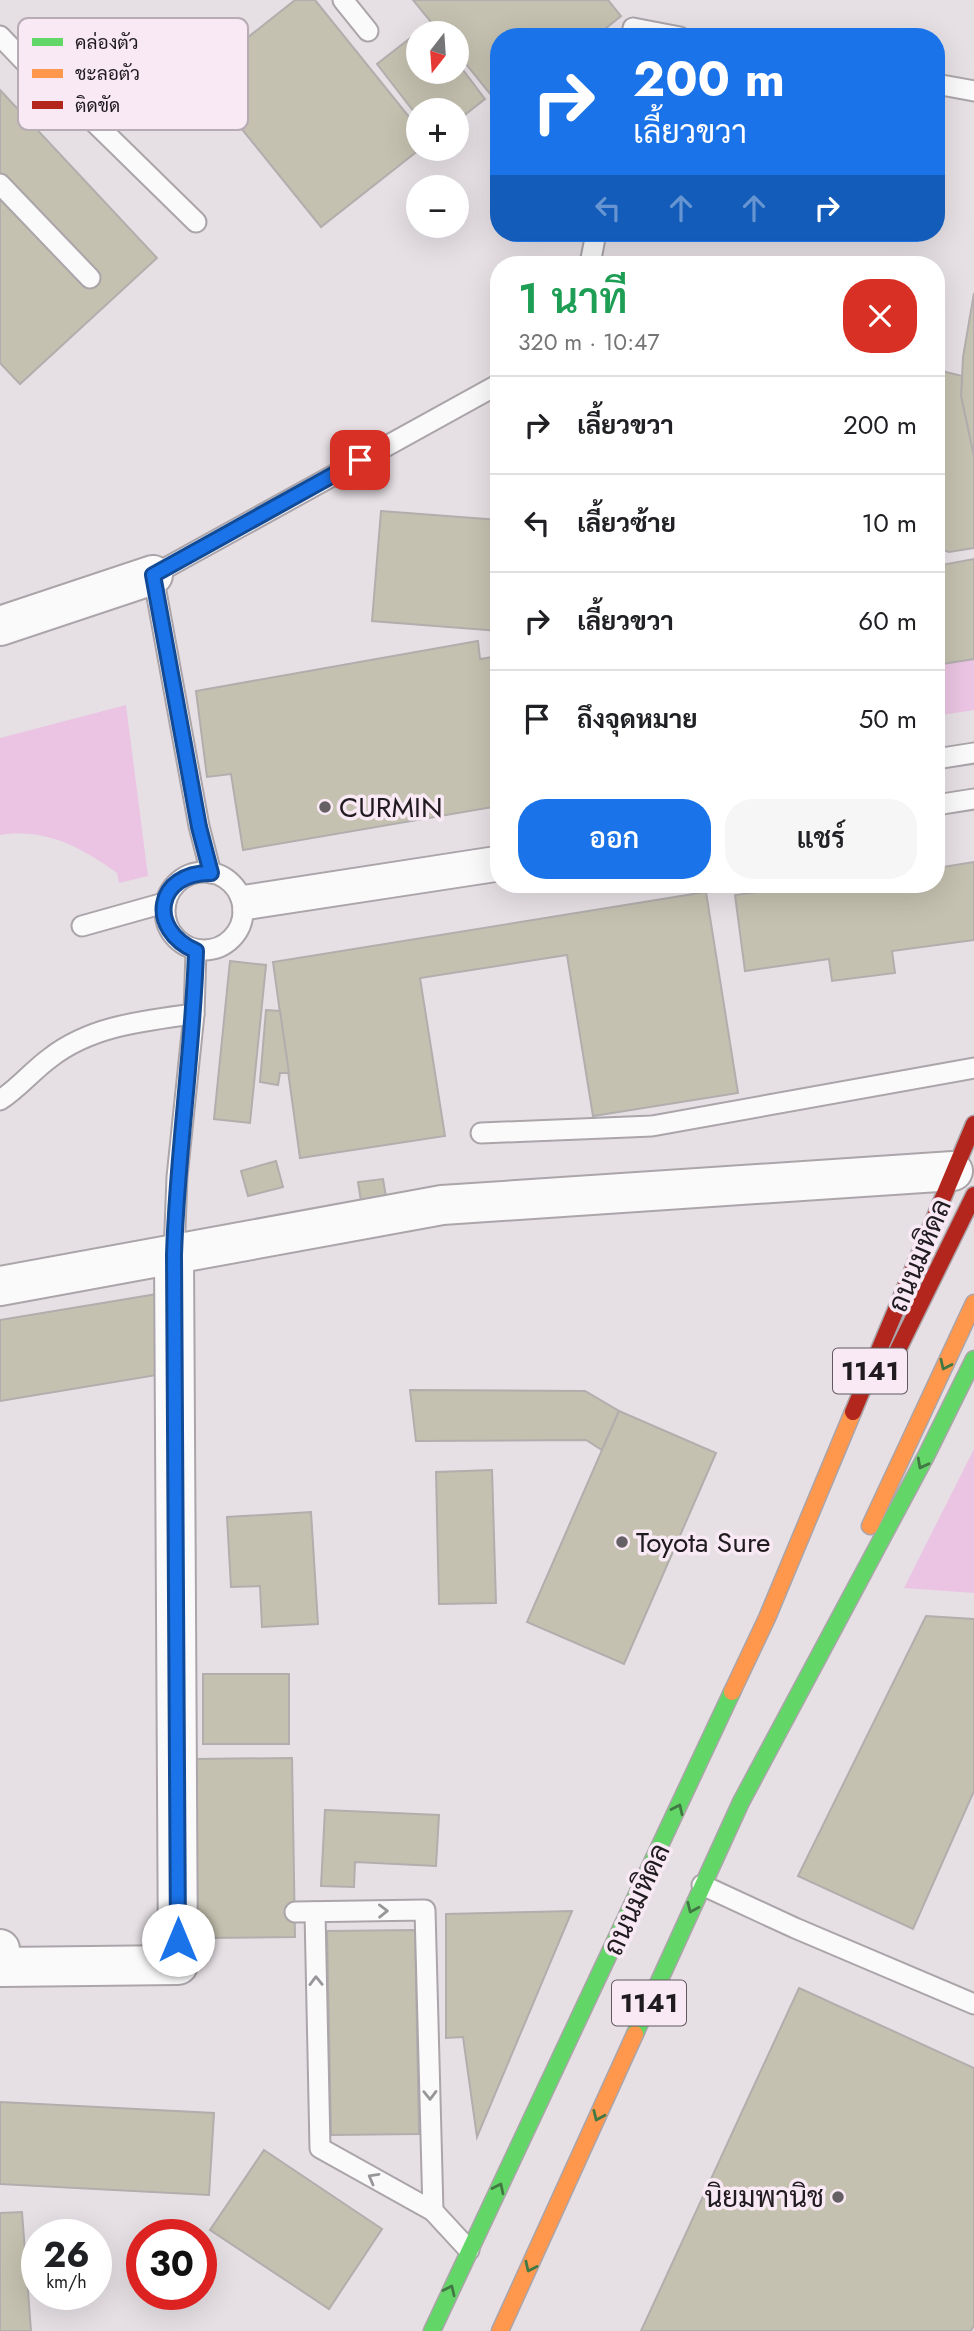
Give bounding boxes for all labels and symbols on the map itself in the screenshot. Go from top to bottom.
legend [18,18,248,130]
north arrow [406,21,469,84]
text: คล่องตัว [75,29,139,56]
text: ชะลอตัว [75,60,140,87]
text: ติดขัด [75,92,120,119]
pin [330,430,390,490]
place label: CURMIN [339,787,443,828]
marker: CURMIN [317,799,333,815]
street label: ถนนมหิดล [877,1192,962,1318]
road number: 1141 [833,1348,907,1394]
one-way arrow [939,1358,953,1370]
one-way arrow [917,1457,931,1469]
place label: Toyota Sure [636,1522,771,1563]
marker: Toyota Sure [614,1534,630,1550]
one-way arrow [670,1804,684,1816]
street label: ถนนมหิดล [593,1836,680,1962]
one-way arrow [686,1901,700,1913]
position arrow [141,1903,215,1977]
one-way arrow [378,1903,389,1919]
one-way arrow [309,1975,324,1986]
road number: 1141 [612,1980,686,2026]
one-way arrow [422,2090,437,2101]
one-way arrow [592,2109,606,2121]
one-way arrow [368,2173,380,2186]
place label: นิยมพานิช [704,2177,824,2218]
one-way arrow [490,2183,504,2195]
marker: นิยมพานิช [830,2189,846,2205]
speed limit sign: 30 [126,2219,217,2310]
one-way arrow [524,2260,538,2272]
one-way arrow [442,2285,456,2298]

